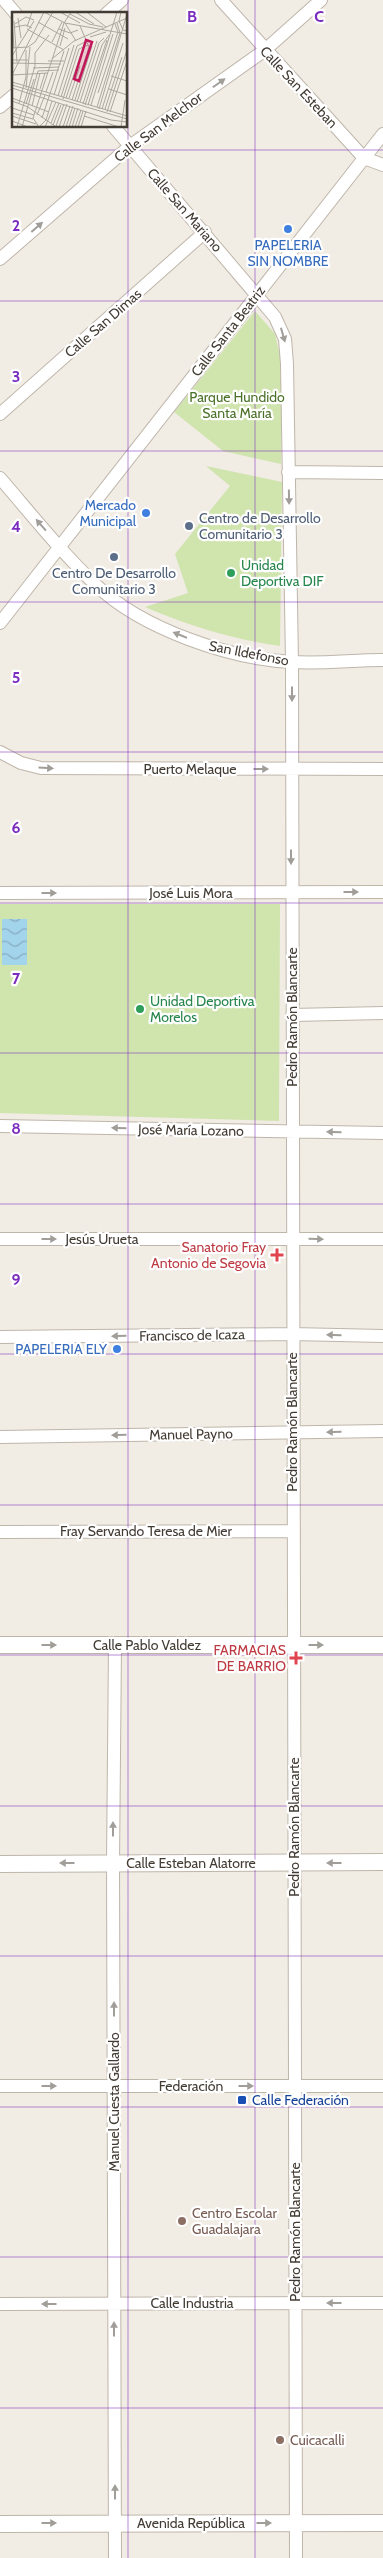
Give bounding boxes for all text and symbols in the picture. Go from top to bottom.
text: B [187,7,197,26]
text: C [314,7,324,26]
inset map [12,12,128,128]
street label: Calle San Esteban [256,42,342,132]
one-way arrow [212,78,225,88]
street label: Calle San Melchor [110,88,206,166]
street label: Calle San Mariano [144,164,227,256]
text: 2 [12,216,20,235]
one-way arrow [30,221,42,233]
marker: PAPELERIA SIN NOMBRE [282,223,294,235]
place label: PAPELERIA SIN NOMBRE [247,236,329,270]
street label: Calle Santa Beatriz [187,282,269,380]
street label: Calle San Dimas [61,285,145,361]
one-way arrow [279,328,287,343]
text: 3 [12,367,20,386]
park label: Parque Hundido Santa María [189,388,285,422]
one-way arrow [285,489,293,505]
place label: Mercado Municipal [80,496,137,530]
marker: Mercado Municipal [140,507,152,519]
place label: Centro de Desarrollo Comunitario 3 [199,509,321,543]
text: 4 [11,517,21,536]
one-way arrow [35,520,47,532]
marker: Centro de Desarrollo Comunitario 3 [183,520,195,532]
marker: Centro De Desarrollo Comunitario 3 [108,551,120,563]
place label: Unidad Deportiva DIF [241,556,324,590]
place label: Centro De Desarrollo Comunitario 3 [52,564,176,598]
marker: Unidad Deportiva DIF [225,567,237,579]
one-way arrow [173,631,188,638]
street label: San Ildefonso [208,636,291,670]
text: 5 [12,668,20,687]
one-way arrow [288,687,296,703]
street label: Puerto Melaque [143,760,237,778]
one-way arrow [38,764,54,772]
one-way arrow [253,765,269,773]
text: 6 [12,818,21,837]
one-way arrow [287,849,295,865]
street label: José Luis Mora [148,884,233,902]
one-way arrow [343,888,359,896]
one-way arrow [41,889,57,897]
street label: Pedro Ramón Blancarte [283,947,301,1087]
text: 7 [12,969,21,988]
place label: Unidad Deportiva Morelos [150,992,255,1026]
marker: Unidad Deportiva Morelos [134,1003,146,1015]
text: 8 [11,1119,21,1138]
street label: José María Lozano [137,1120,244,1140]
one-way arrow [111,1124,127,1132]
one-way arrow [326,1128,342,1136]
street label: Jesús Urueta [65,1230,139,1248]
one-way arrow [41,1235,57,1243]
one-way arrow [308,1235,324,1243]
place label: Sanatorio Fray Antonio de Segovia [151,1238,266,1272]
marker: Sanatorio Fray Antonio de Segovia [270,1248,284,1262]
text: 9 [12,1270,21,1289]
street label: Francisco de Icaza [139,1325,245,1345]
one-way arrow [326,1330,342,1338]
one-way arrow [111,1332,127,1340]
place label: PAPELERIA ELY [15,1340,108,1358]
marker: PAPELERIA ELY [111,1343,123,1355]
street label: Pedro Ramón Blancarte [283,1352,301,1492]
street label: Manuel Payno [149,1424,233,1444]
one-way arrow [326,1428,342,1436]
one-way arrow [111,1431,127,1439]
street label: Fray Servando Teresa de Mier [60,1522,233,1540]
street label: Calle Pablo Valdez [93,1636,201,1654]
one-way arrow [41,1641,57,1649]
place label: FARMACIAS DE BARRIO [214,1641,286,1675]
one-way arrow [308,1641,324,1649]
marker: FARMACIAS DE BARRIO [290,1652,302,1664]
street label: Pedro Ramón Blancarte [285,1757,303,1897]
one-way arrow [109,1821,117,1837]
street label: Calle Esteban Alatorre [126,1854,256,1872]
one-way arrow [59,1859,75,1867]
one-way arrow [326,1859,342,1867]
one-way arrow [110,2001,118,2017]
street label: Manuel Cuesta Gallardo [105,2032,123,2172]
street label: Federación [159,2077,224,2095]
one-way arrow [41,2082,57,2090]
one-way arrow [238,2082,254,2090]
place label: Calle Federación [252,2091,349,2109]
marker: Calle Federación [236,2094,248,2106]
street label: Pedro Ramón Blancarte [286,2162,304,2302]
place label: Centro Escolar Guadalajara [192,2204,278,2238]
marker: Centro Escolar Guadalajara [176,2215,188,2227]
street label: Calle Industria [150,2294,234,2312]
one-way arrow [326,2299,342,2307]
one-way arrow [41,2300,57,2308]
one-way arrow [110,2321,118,2337]
place label: Cuicacalli [290,2431,344,2449]
marker: Cuicacalli [274,2434,286,2446]
one-way arrow [111,2484,119,2500]
street label: Avenida República [137,2514,245,2532]
one-way arrow [41,2519,57,2527]
one-way arrow [256,2519,272,2527]

